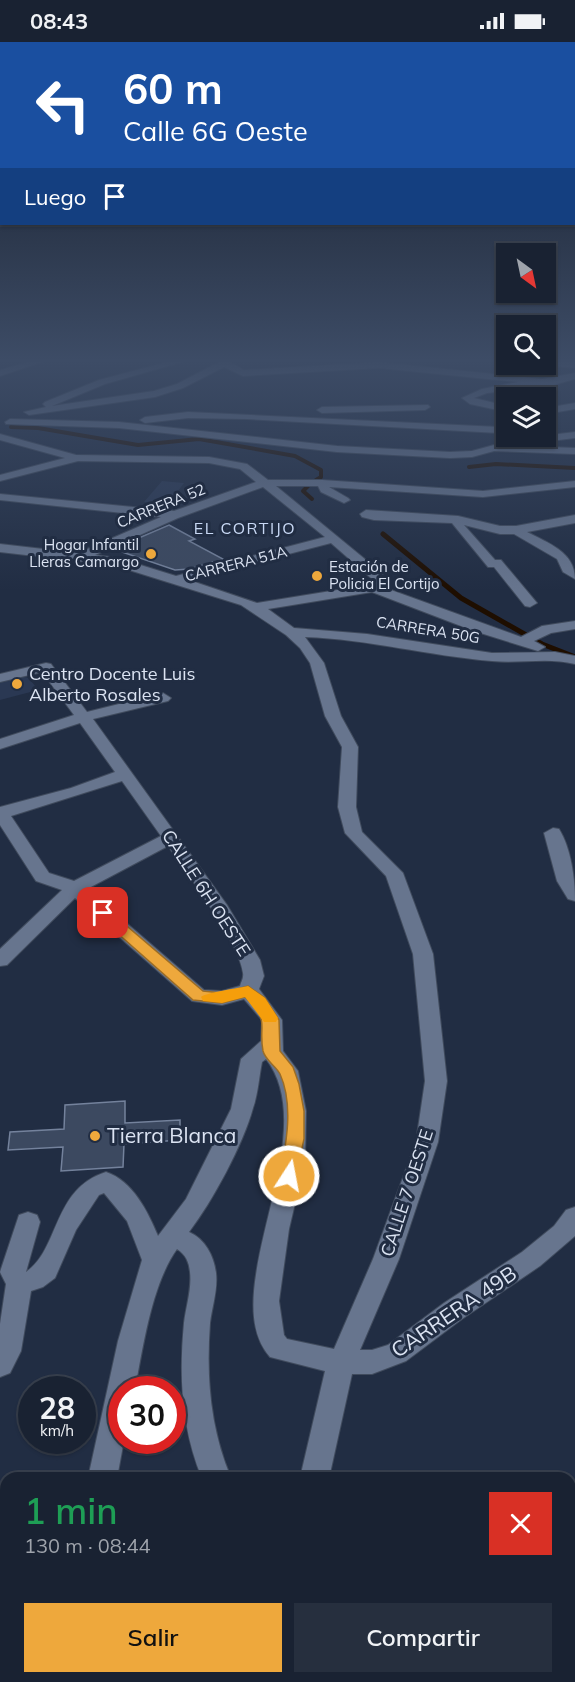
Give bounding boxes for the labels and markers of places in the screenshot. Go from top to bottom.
place label: Hogar Infantil Lleras Camargo [29,535,139,571]
marker: Hogar Infantil Lleras Camargo [144,547,158,561]
place label: Estación de Policia El Cortijo [329,557,439,593]
marker: Estación de Policia El Cortijo [310,569,324,583]
place label: Centro Docente Luis Alberto Rosales [29,662,196,706]
marker: Centro Docente Luis Alberto Rosales [10,677,24,691]
pin [77,887,128,938]
place label: Tierra Blanca [107,1122,236,1148]
marker: Tierra Blanca [88,1129,102,1143]

